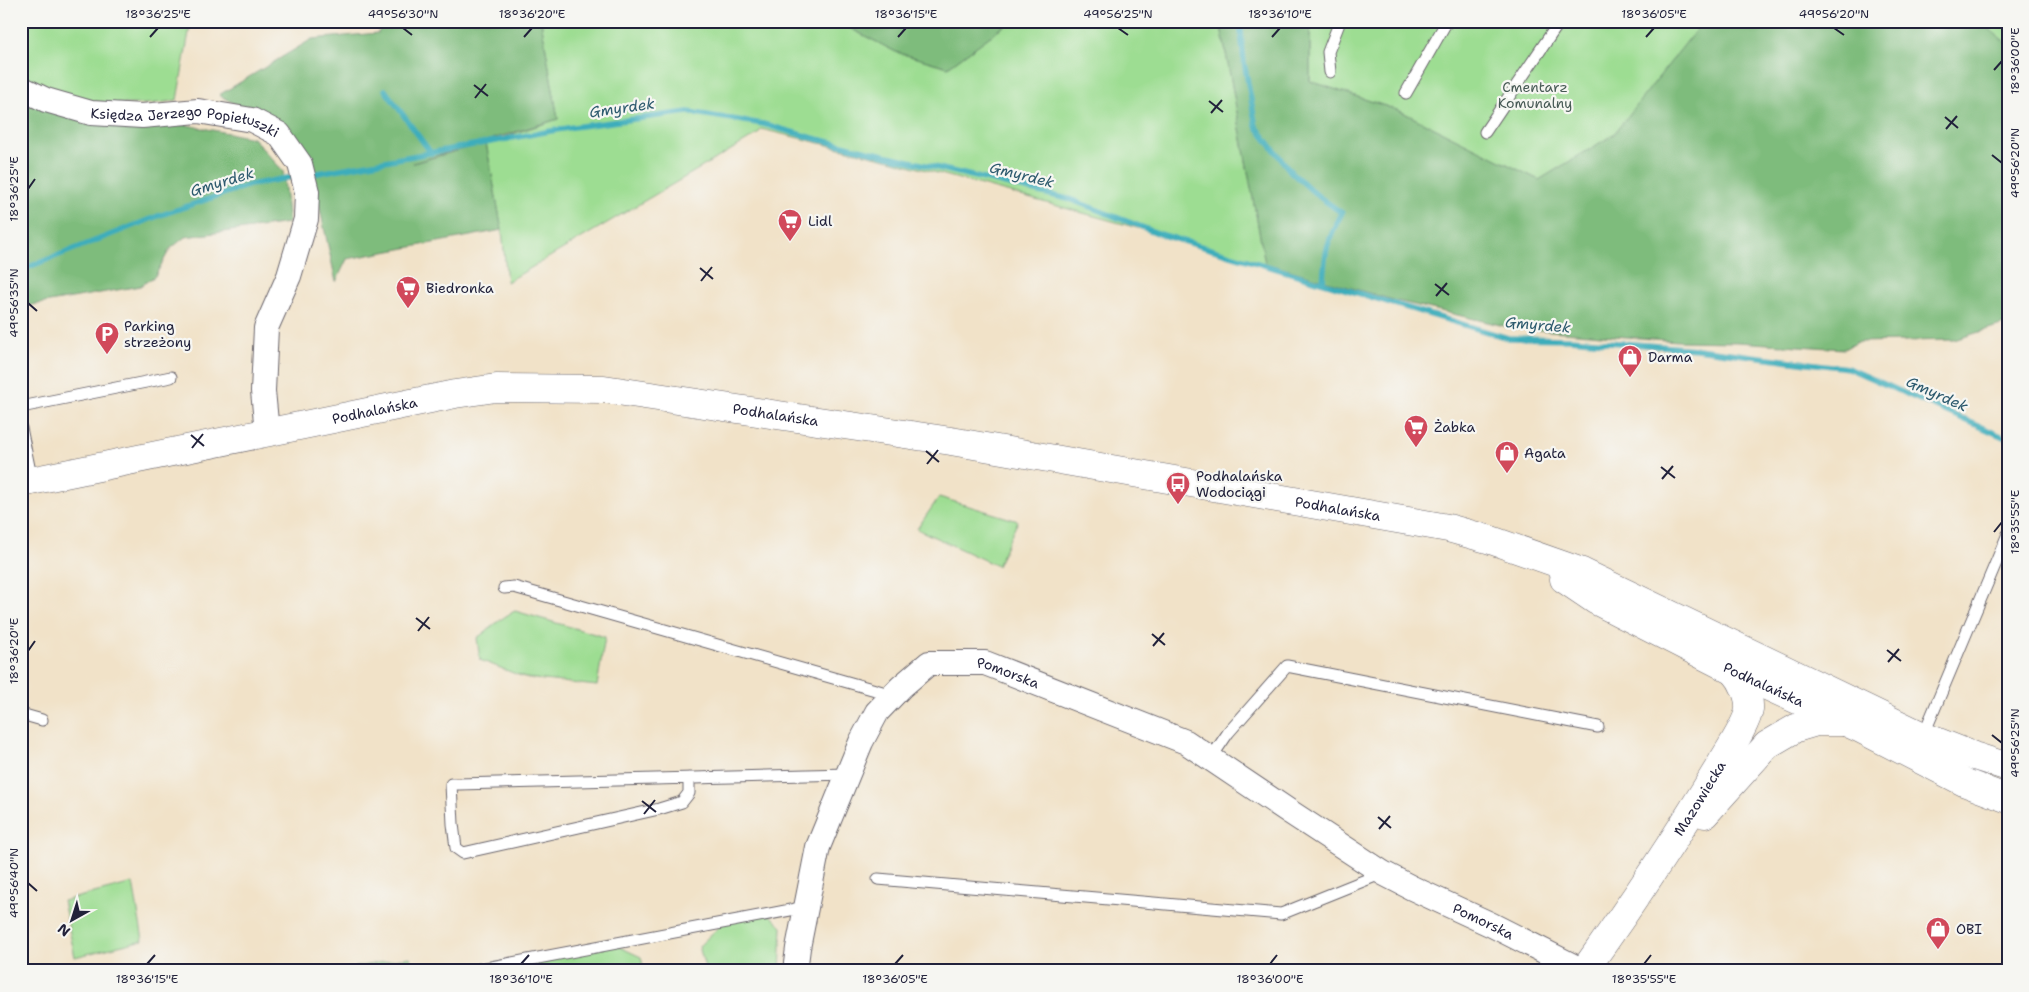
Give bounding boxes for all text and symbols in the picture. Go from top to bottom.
text: 18°36'25"E [125,6,191,22]
text: 49°56'30"N [368,6,438,22]
text: 18°36'20"E [499,6,565,22]
text: 18°36'15"E [875,6,937,22]
text: 49°56'25"N [1083,6,1153,22]
text: 18°36'10"E [1248,6,1312,22]
text: 18°36'05"E [1621,6,1687,22]
text: 49°56'20"N [1799,6,1869,22]
text: 18°36'00"E [2007,28,2023,95]
park label: Cmentarz Komunalny [1498,78,1572,112]
water label: Gmyrdek [588,93,656,122]
street label: Księdza Jerzego Popiełuszki [90,101,282,141]
text: 49°56'20"N [2007,128,2023,198]
text: 18°36'25"E [6,156,22,222]
water label: Gmyrdek [988,157,1057,193]
water label: Gmyrdek [188,163,257,201]
supermarket icon: Lidl [777,208,803,242]
place label: Lidl [808,212,833,230]
text: 49°56'35"N [6,268,22,338]
supermarket icon: Biedronka [395,275,421,309]
place label: Biedronka [426,279,494,297]
water label: Gmyrdek [1504,312,1572,338]
place label: Parking strzeżony [124,317,191,351]
parking icon: Parking strzeżony [94,321,120,355]
shop icon: Darma [1617,344,1643,378]
place label: Darma [1648,348,1693,366]
water label: Gmyrdek [1903,371,1971,417]
street label: Podhalańska [330,393,419,428]
street label: Podhalańska [731,399,820,430]
supermarket icon: Żabka [1403,414,1429,448]
place label: Żabka [1434,418,1476,436]
shop icon: Agata [1494,440,1520,474]
place label: Agata [1524,444,1566,462]
place label: Podhalańska Wodociągi [1196,467,1283,501]
bus stop icon: Podhalańska Wodociągi [1165,471,1191,505]
text: 18°35'55"E [2007,490,2023,554]
street label: Podhalańska [1294,492,1382,525]
text: 18°36'20"E [6,618,22,684]
street label: Pomorska [977,654,1042,693]
street label: Podhalańska [1720,658,1807,711]
text: 49°56'25"N [2007,708,2023,778]
street label: Mazowiecka [1670,757,1730,839]
text: 49°56'40"N [6,848,22,918]
north arrow [48,894,98,944]
street label: Pomorska [1450,899,1517,944]
shop icon: OBI [1925,916,1951,950]
text: N [54,920,74,941]
place label: OBI [1956,920,1982,938]
text: 18°36'15"E [116,971,178,987]
text: 18°36'10"E [489,971,553,987]
text: 18°36'05"E [862,971,928,987]
text: 18°36'00"E [1237,971,1304,987]
text: 18°35'55"E [1612,971,1676,987]

